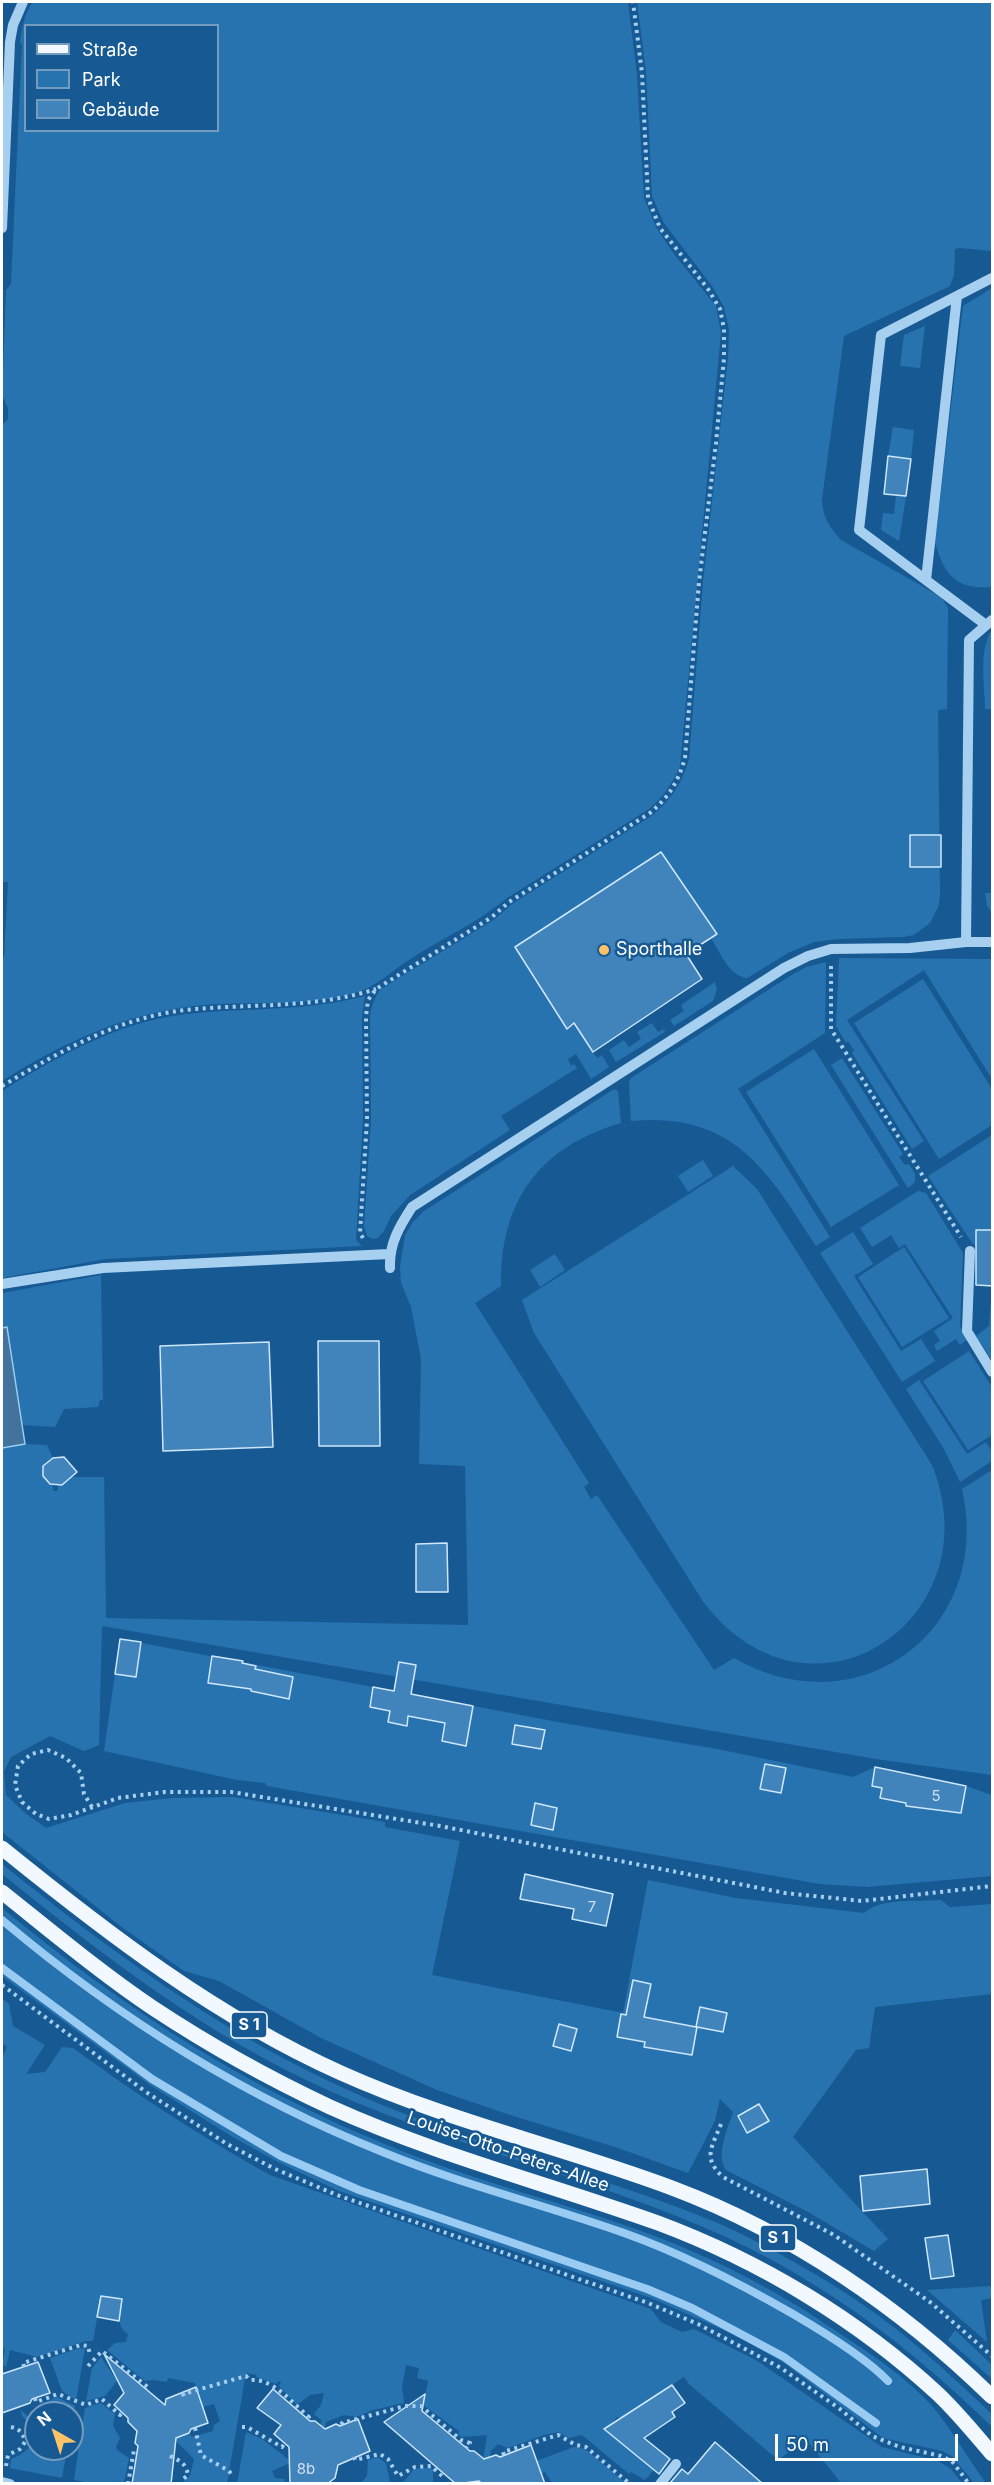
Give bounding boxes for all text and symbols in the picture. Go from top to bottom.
legend [24,24,219,132]
text: Straße [82,39,138,60]
text: Park [82,69,121,90]
text: Gebäude [82,99,159,120]
place label: Sporthalle [616,939,702,961]
marker: Sporthalle [597,943,611,957]
house number: 5 [931,1787,941,1805]
house number: 7 [588,1898,596,1916]
road number: S 1 [231,2012,267,2038]
street label: Louise-Otto-Peters-Allee [404,2107,612,2197]
road number: S 1 [760,2225,796,2251]
north arrow [24,2401,84,2461]
text: N [33,2407,55,2430]
scale bar [778,2422,961,2460]
text: 50 m [786,2434,829,2455]
house number: 8b [297,2460,315,2478]

